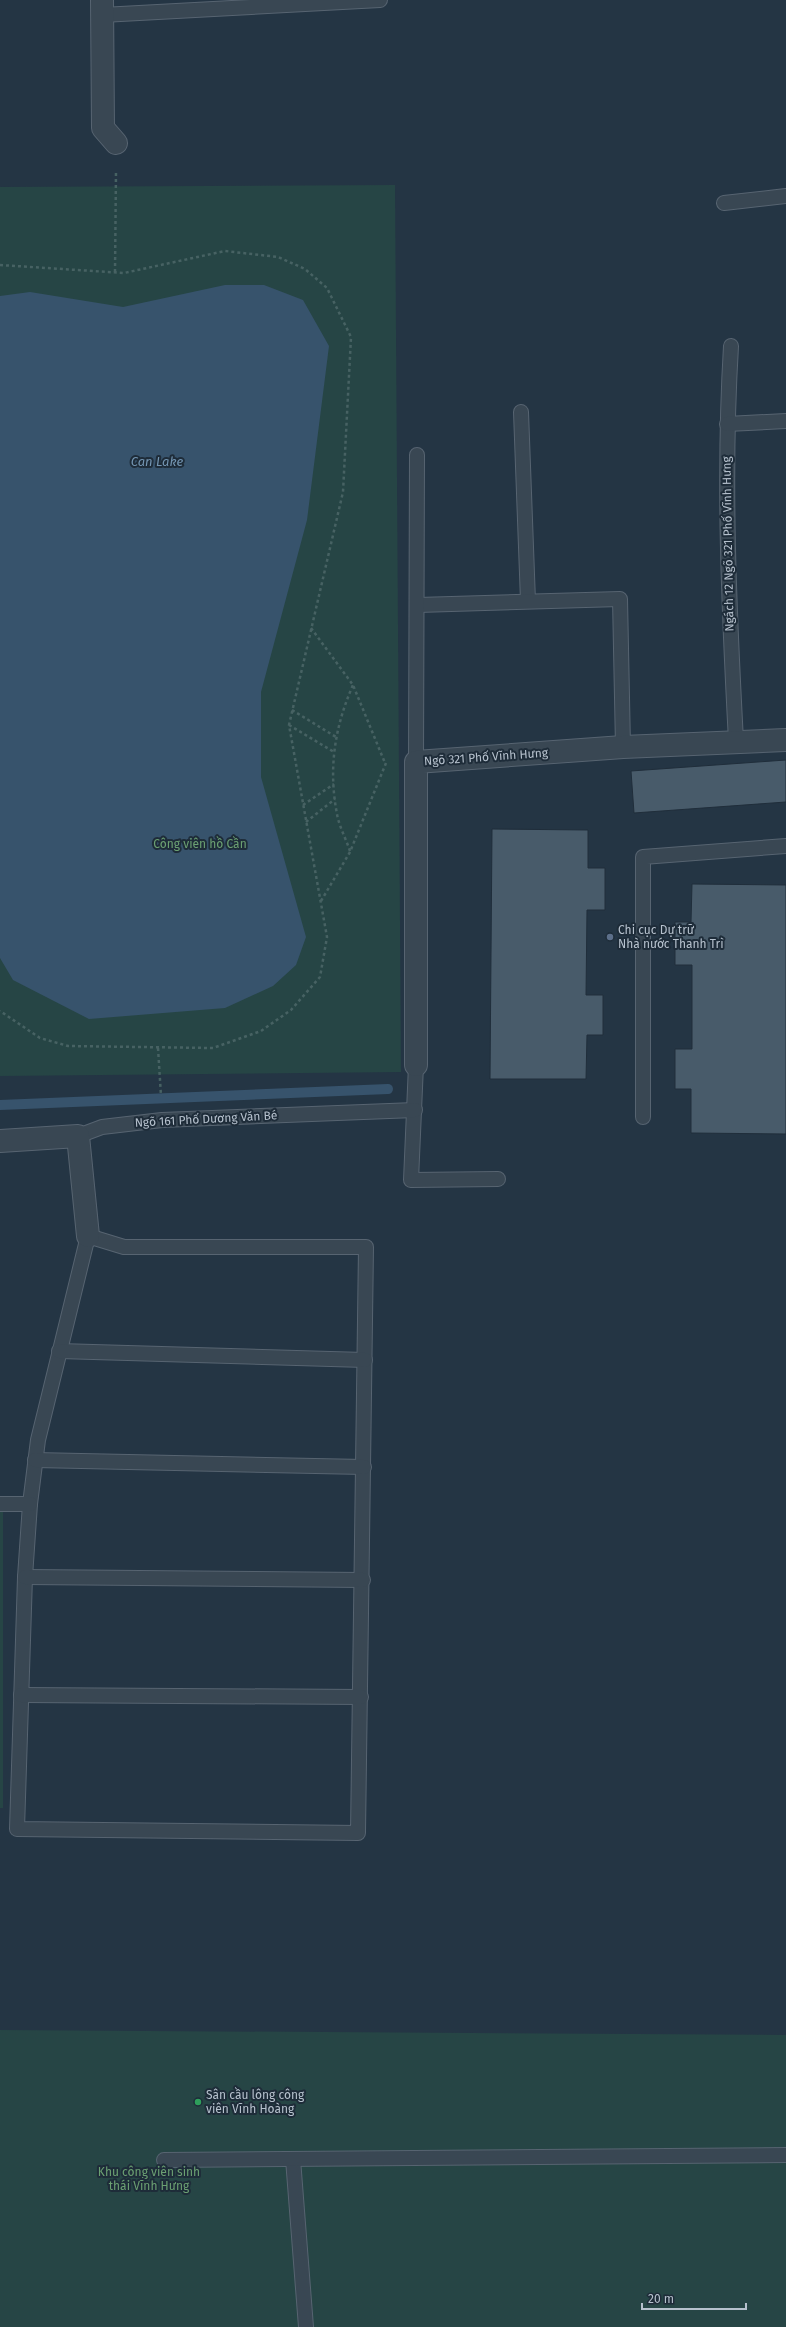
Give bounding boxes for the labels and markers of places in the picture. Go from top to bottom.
place label: Chi cục Dự trữ Nhà nước Thanh Trì [618,923,724,951]
marker: Chi cục Dự trữ Nhà nước Thanh Trì [605,932,615,942]
place label: Sân cầu lông công viên Vĩnh Hoàng [206,2087,305,2116]
marker: Sân cầu lông công viên Vĩnh Hoàng [193,2097,203,2107]

